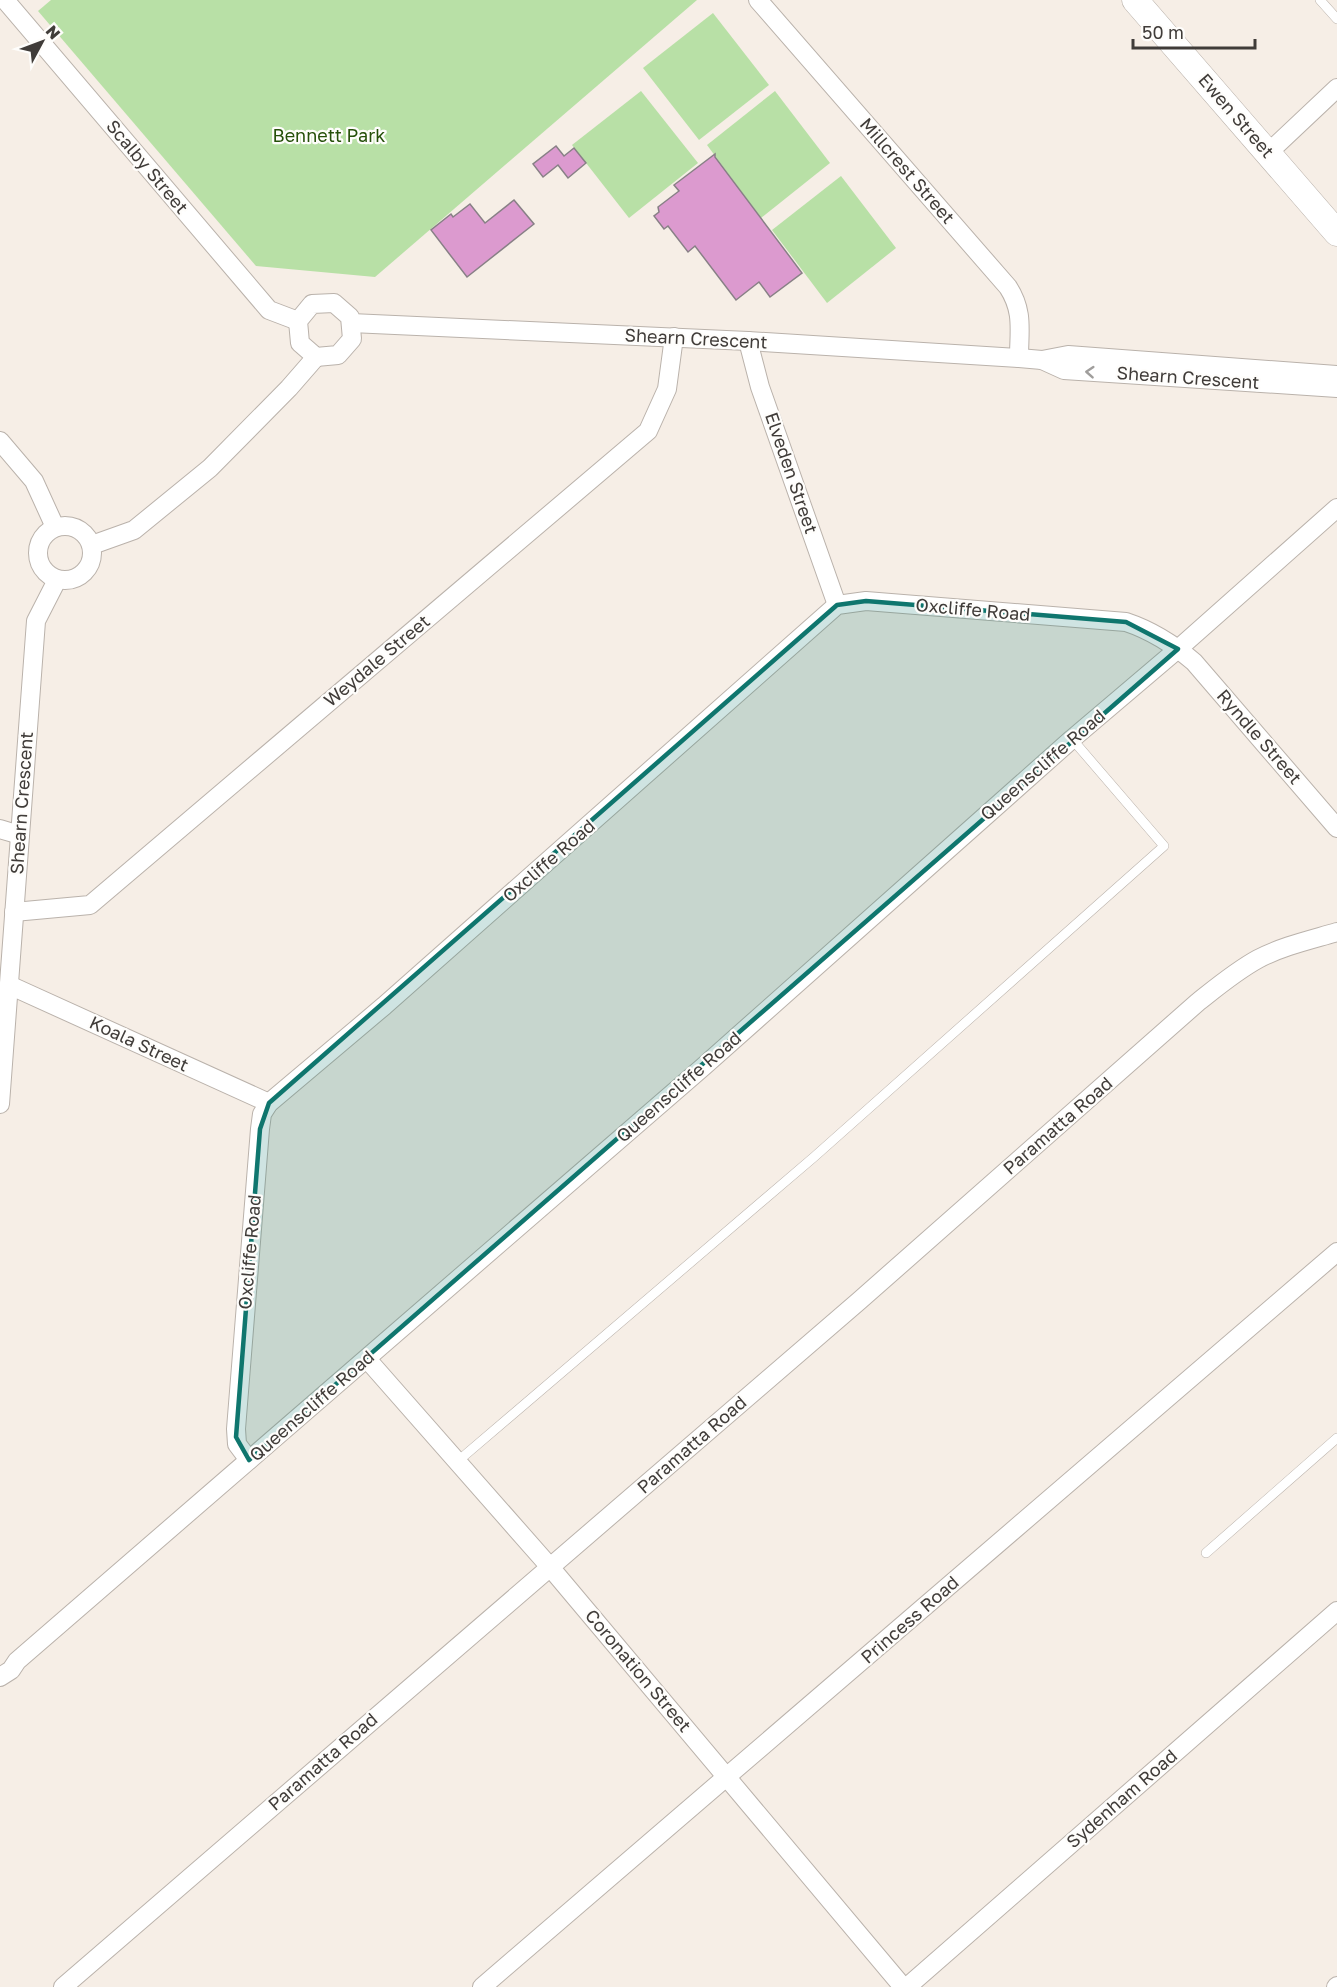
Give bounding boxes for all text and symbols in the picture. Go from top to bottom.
north arrow [12,12,72,72]
scale bar [1133,12,1254,50]
text: N [42,21,65,43]
text: 50 m [1142,21,1184,43]
street label: Ewen Street [1194,69,1279,162]
street label: Millcrest Street [856,113,960,228]
street label: Scalby Street [102,115,193,218]
park label: Bennett Park [273,124,385,146]
street label: Shearn Crescent [624,323,768,353]
street label: Shearn Crescent [1116,361,1260,393]
one-way arrow [1086,366,1095,379]
street label: Elveden Street [761,409,823,536]
street label: Oxcliffe Road [915,593,1031,625]
street label: Weydale Street [319,610,434,711]
street label: Ryndle Street [1213,684,1307,788]
street label: Queenscliffe Road [975,704,1109,824]
street label: Shearn Crescent [5,731,37,875]
street label: Oxcliffe Road [498,814,599,906]
street label: Koala Street [86,1011,192,1076]
street label: Queenscliffe Road [611,1026,745,1146]
street label: Paramatta Road [998,1072,1117,1179]
street label: Oxcliffe Road [233,1194,265,1310]
street label: Queenscliffe Road [244,1345,378,1465]
street label: Paramatta Road [632,1391,751,1498]
street label: Princess Road [856,1571,963,1668]
street label: Coronation Street [581,1605,697,1736]
street label: Paramatta Road [263,1708,382,1815]
street label: Sydenham Road [1062,1744,1181,1852]

